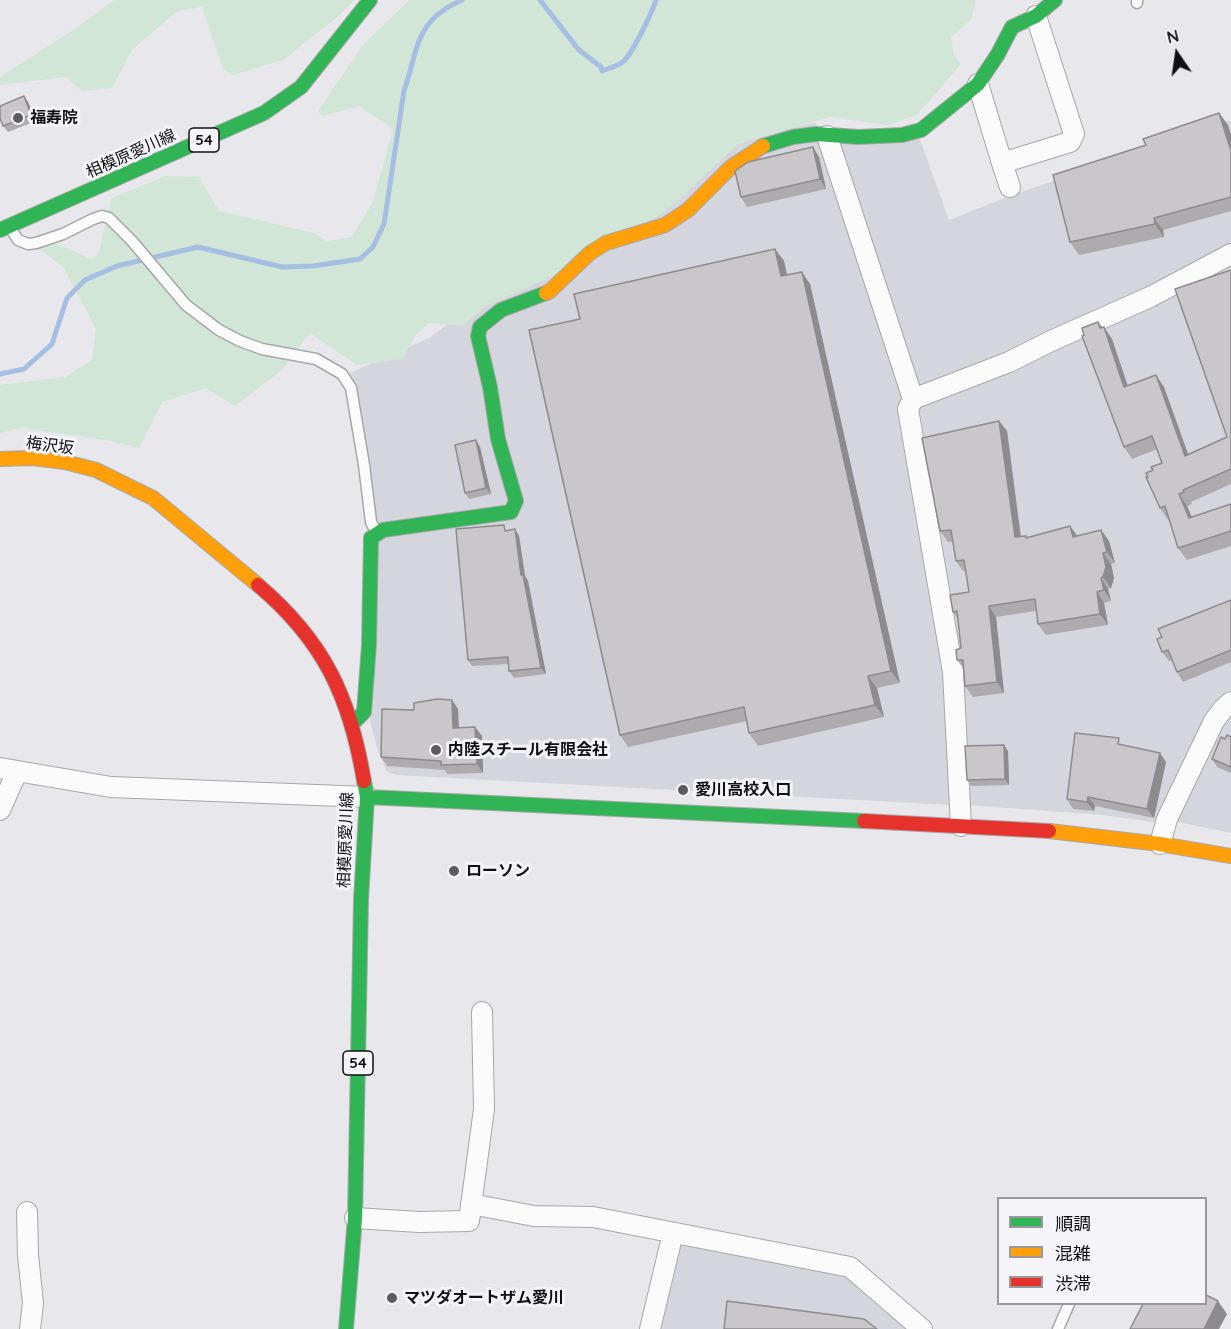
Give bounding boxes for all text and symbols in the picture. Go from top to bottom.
north arrow [1147,24,1207,84]
text: N [1165,25,1181,48]
place label: 福寿院 [30,108,78,128]
marker: 福寿院 [11,111,25,125]
street label: 相模原愛川線 [83,126,179,182]
road number: 54 [189,128,219,152]
street label: 梅沢坂 [25,434,75,458]
place label: 内陸スチール有限会社 [448,740,608,760]
marker: 内陸スチール有限会社 [429,743,443,757]
place label: 愛川高校入口 [695,780,791,800]
marker: 愛川高校入口 [676,783,690,797]
street label: 相模原愛川線 [335,792,357,888]
place label: ローソン [466,861,530,881]
marker: ローソン [447,864,461,878]
road number: 54 [343,1051,373,1075]
legend [997,1197,1207,1305]
text: 順調 [1055,1212,1091,1235]
text: 混雑 [1055,1242,1091,1265]
text: 渋滞 [1055,1272,1091,1295]
place label: マツダオートザム愛川 [404,1288,564,1308]
marker: マツダオートザム愛川 [385,1291,399,1305]

